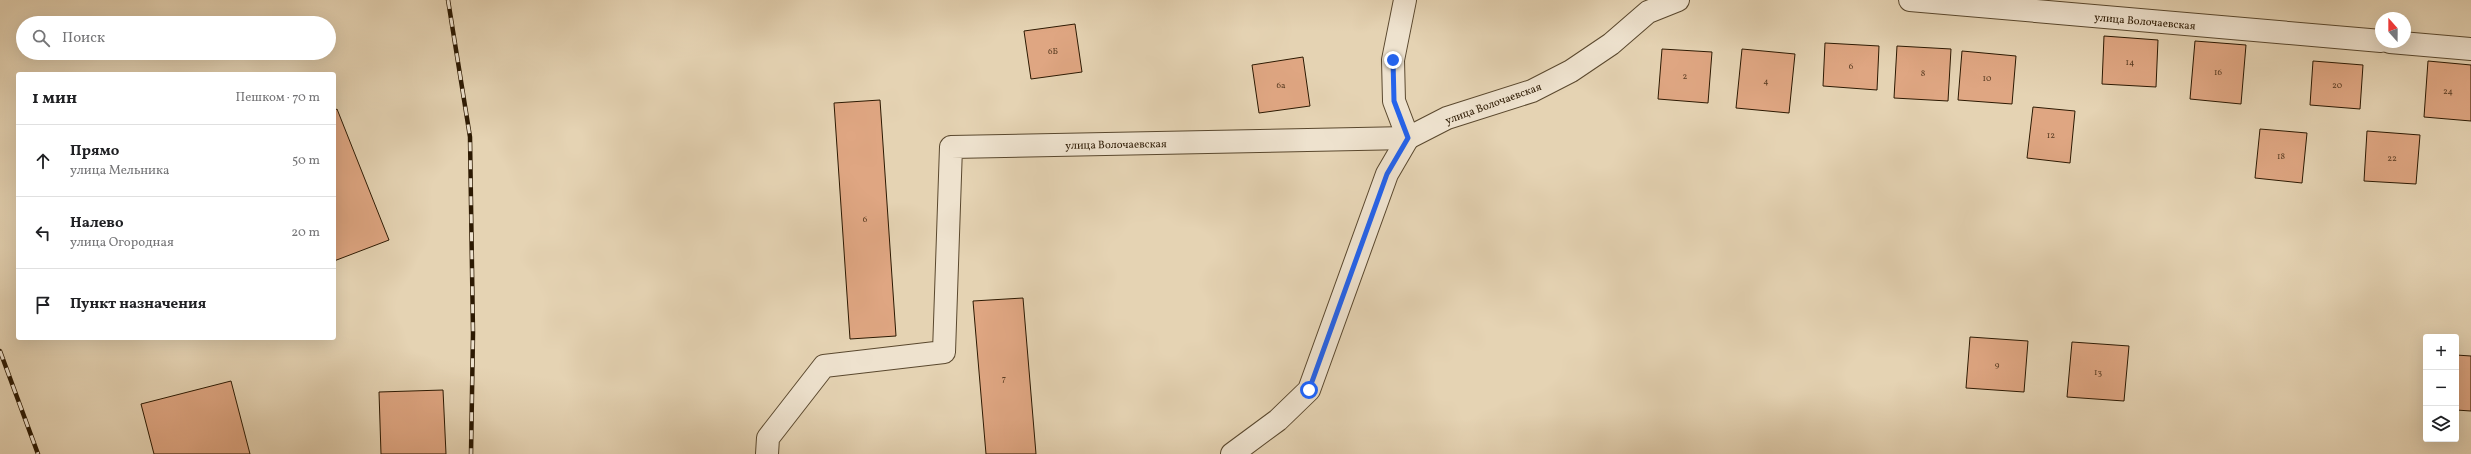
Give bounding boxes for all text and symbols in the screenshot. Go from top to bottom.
street label: улица Волочаевская [2094,11,2196,34]
north arrow [2375,12,2411,48]
search box [16,16,336,60]
icon: search [30,27,52,49]
text: Поиск [62,28,105,49]
house number: 6Б [1048,45,1058,58]
route end [1384,51,1402,69]
house number: 14 [2126,56,2134,69]
house number: 6 [1849,60,1854,73]
house number: 16 [2214,66,2222,79]
house number: 8 [1921,67,1926,80]
house number: 2 [1683,70,1688,83]
house number: 10 [1983,72,1992,85]
house number: 4 [1763,75,1769,88]
house number: 6а [1276,79,1286,92]
house number: 20 [2332,79,2343,92]
street label: улица Волочаевская [1443,80,1544,129]
house number: 24 [2443,85,2453,98]
text: 1 мин [32,87,77,110]
text: Пешком · 70 m [236,89,320,107]
house number: 12 [2047,129,2055,142]
street label: улица Волочаевская [1065,137,1167,154]
text: Прямо [70,141,119,162]
icon: ahead [32,150,54,172]
house number: 18 [2277,150,2285,163]
text: 50 m [292,152,320,170]
house number: 22 [2387,152,2397,165]
text: улица Мельника [70,162,169,180]
text: Налево [70,213,124,234]
house number: 6 [863,213,868,226]
icon: left [32,222,54,244]
text: 20 m [291,224,320,242]
text: улица Огородная [70,234,174,252]
icon: arrive [32,294,54,316]
text: Пункт назначения [70,294,206,315]
map controls [2423,334,2459,442]
button: + [2423,334,2459,370]
house number: 9 [1995,359,2000,372]
house number: 13 [2094,366,2102,379]
button: − [2423,370,2459,406]
house number: 7 [1002,372,1006,385]
route start [1300,381,1318,399]
button: layers [2423,406,2459,442]

